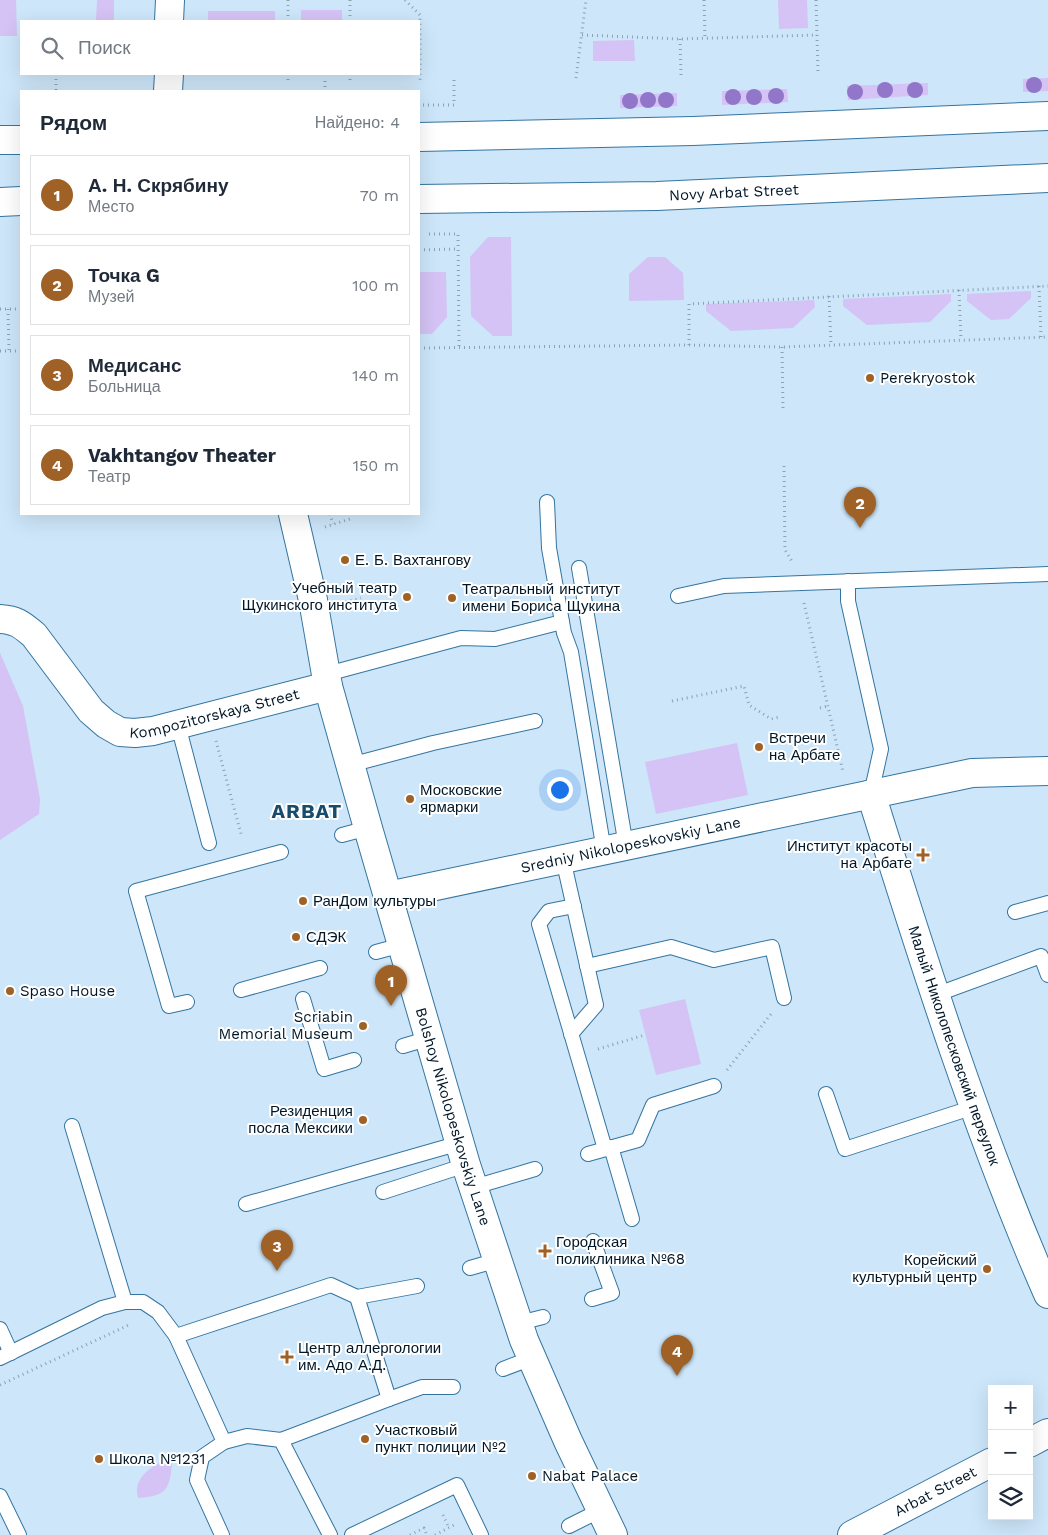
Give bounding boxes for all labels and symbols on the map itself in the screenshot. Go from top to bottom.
street label: Novy Arbat Street [669,180,800,204]
place label: Perekryostok [880,369,976,387]
marker: Perekryostok [864,372,876,384]
pin: 2 [844,487,876,528]
place label: Е. Б. Вахтангову [355,551,471,569]
marker: Е. Б. Вахтангову [339,554,351,566]
place label: Учебный театр Щукинского института [242,579,398,614]
place label: Театральный институт имени Бориса Щукина [462,580,621,615]
marker: Учебный театр Щукинского института [401,591,413,603]
marker: Театральный институт имени Бориса Щукина [446,592,458,604]
street label: Kompozitorskaya Street [129,685,302,742]
place label: Встречи на Арбате [769,729,840,764]
marker: Встречи на Арбате [753,741,765,753]
your location [547,777,573,803]
place label: Московские ярмарки [420,781,502,816]
marker: Московские ярмарки [404,793,416,805]
district label: ARBAT [272,799,342,823]
street label: Sredniy Nikolopeskovskiy Lane [519,813,742,877]
place label: Институт красоты на Арбате [787,837,912,872]
marker: Институт красоты на Арбате [916,848,930,862]
place label: РанДом культуры [313,892,436,910]
marker: РанДом культуры [297,895,309,907]
street label: Малый Николопесковский переулок [904,924,1004,1168]
place label: СДЭК [306,928,346,946]
marker: СДЭК [290,931,302,943]
pin: 1 [375,965,407,1006]
place label: Spaso House [20,982,115,1000]
marker: Spaso House [4,985,16,997]
street label: Bolshoy Nikolopeskovskiy Lane [412,1005,494,1228]
place label: Scriabin Memorial Museum [219,1008,353,1043]
marker: Scriabin Memorial Museum [357,1020,369,1032]
place label: Резиденция посла Мексики [248,1102,353,1137]
marker: Резиденция посла Мексики [357,1114,369,1126]
pin: 3 [261,1230,293,1271]
place label: Городская поликлиника №68 [556,1233,685,1268]
marker: Городская поликлиника №68 [538,1244,552,1258]
place label: Корейский культурный центр [852,1251,977,1286]
marker: Корейский культурный центр [981,1263,993,1275]
pin: 4 [661,1335,693,1376]
place label: Центр аллергологии им. Адо А.Д. [298,1339,441,1374]
marker: Центр аллергологии им. Адо А.Д. [280,1350,294,1364]
place label: Участковый пункт полиции №2 [375,1421,507,1456]
marker: Участковый пункт полиции №2 [359,1433,371,1445]
place label: Школа №1231 [109,1450,205,1468]
marker: Школа №1231 [93,1453,105,1465]
street label: Arbat Street [891,1462,980,1520]
place label: Nabat Palace [542,1467,638,1485]
marker: Nabat Palace [526,1470,538,1482]

